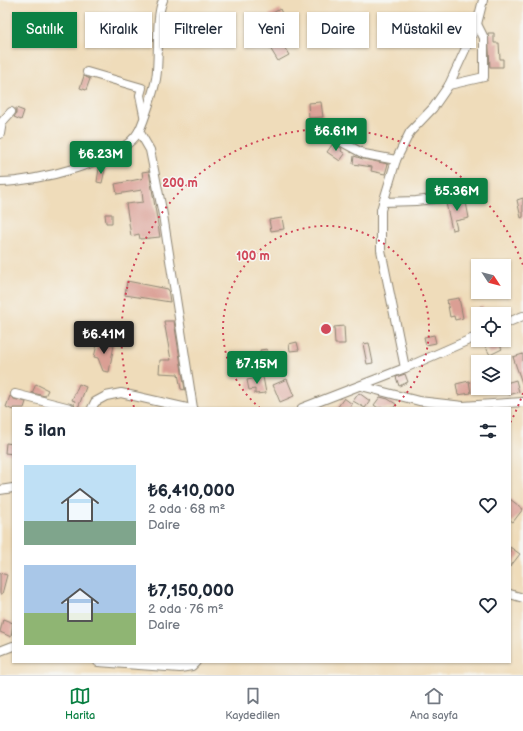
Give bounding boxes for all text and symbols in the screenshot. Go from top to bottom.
chip: Satılık [12,12,77,48]
chip: Kiralık [85,12,152,48]
chip: Filtreler [160,12,236,48]
chip: Yeni [244,12,299,48]
chip: Daire [307,12,369,48]
chip: Müstakil ev [377,12,476,48]
pin: ₺6.61M [303,118,369,152]
text: ₺6.61M [315,123,357,139]
pin: ₺6.23M [68,141,134,175]
text: ₺6.23M [79,146,123,162]
text: 200 m [162,176,198,191]
pin: ₺5.36M [424,178,490,212]
text: ₺5.36M [435,183,479,199]
text: 100 m [236,249,270,264]
north arrow [471,259,511,299]
map controls [471,259,511,395]
button: locate [471,307,511,347]
pin: ₺6.41M [71,321,137,355]
centre of rings [319,322,333,336]
text: ₺6.41M [83,326,125,342]
pin: ₺7.15M [224,351,290,385]
button: layers [471,355,511,395]
text: ₺7.15M [236,356,278,372]
icon: filters [477,420,499,442]
text: 5 ilan [24,421,66,441]
icon: home [56,481,104,529]
text: ₺6,410,000 [148,481,235,501]
icon: heart [477,494,499,516]
text: 2 oda · 68 m² [148,501,225,517]
text: Daire [148,517,180,533]
icon: home [56,581,104,629]
text: ₺7,150,000 [148,581,234,601]
icon: heart [477,594,499,616]
text: 2 oda · 76 m² [148,601,224,617]
text: Daire [148,617,180,633]
tab: Harita [65,685,95,722]
tab: Kaydedilen [225,685,280,722]
tab: Ana sayfa [410,685,458,722]

